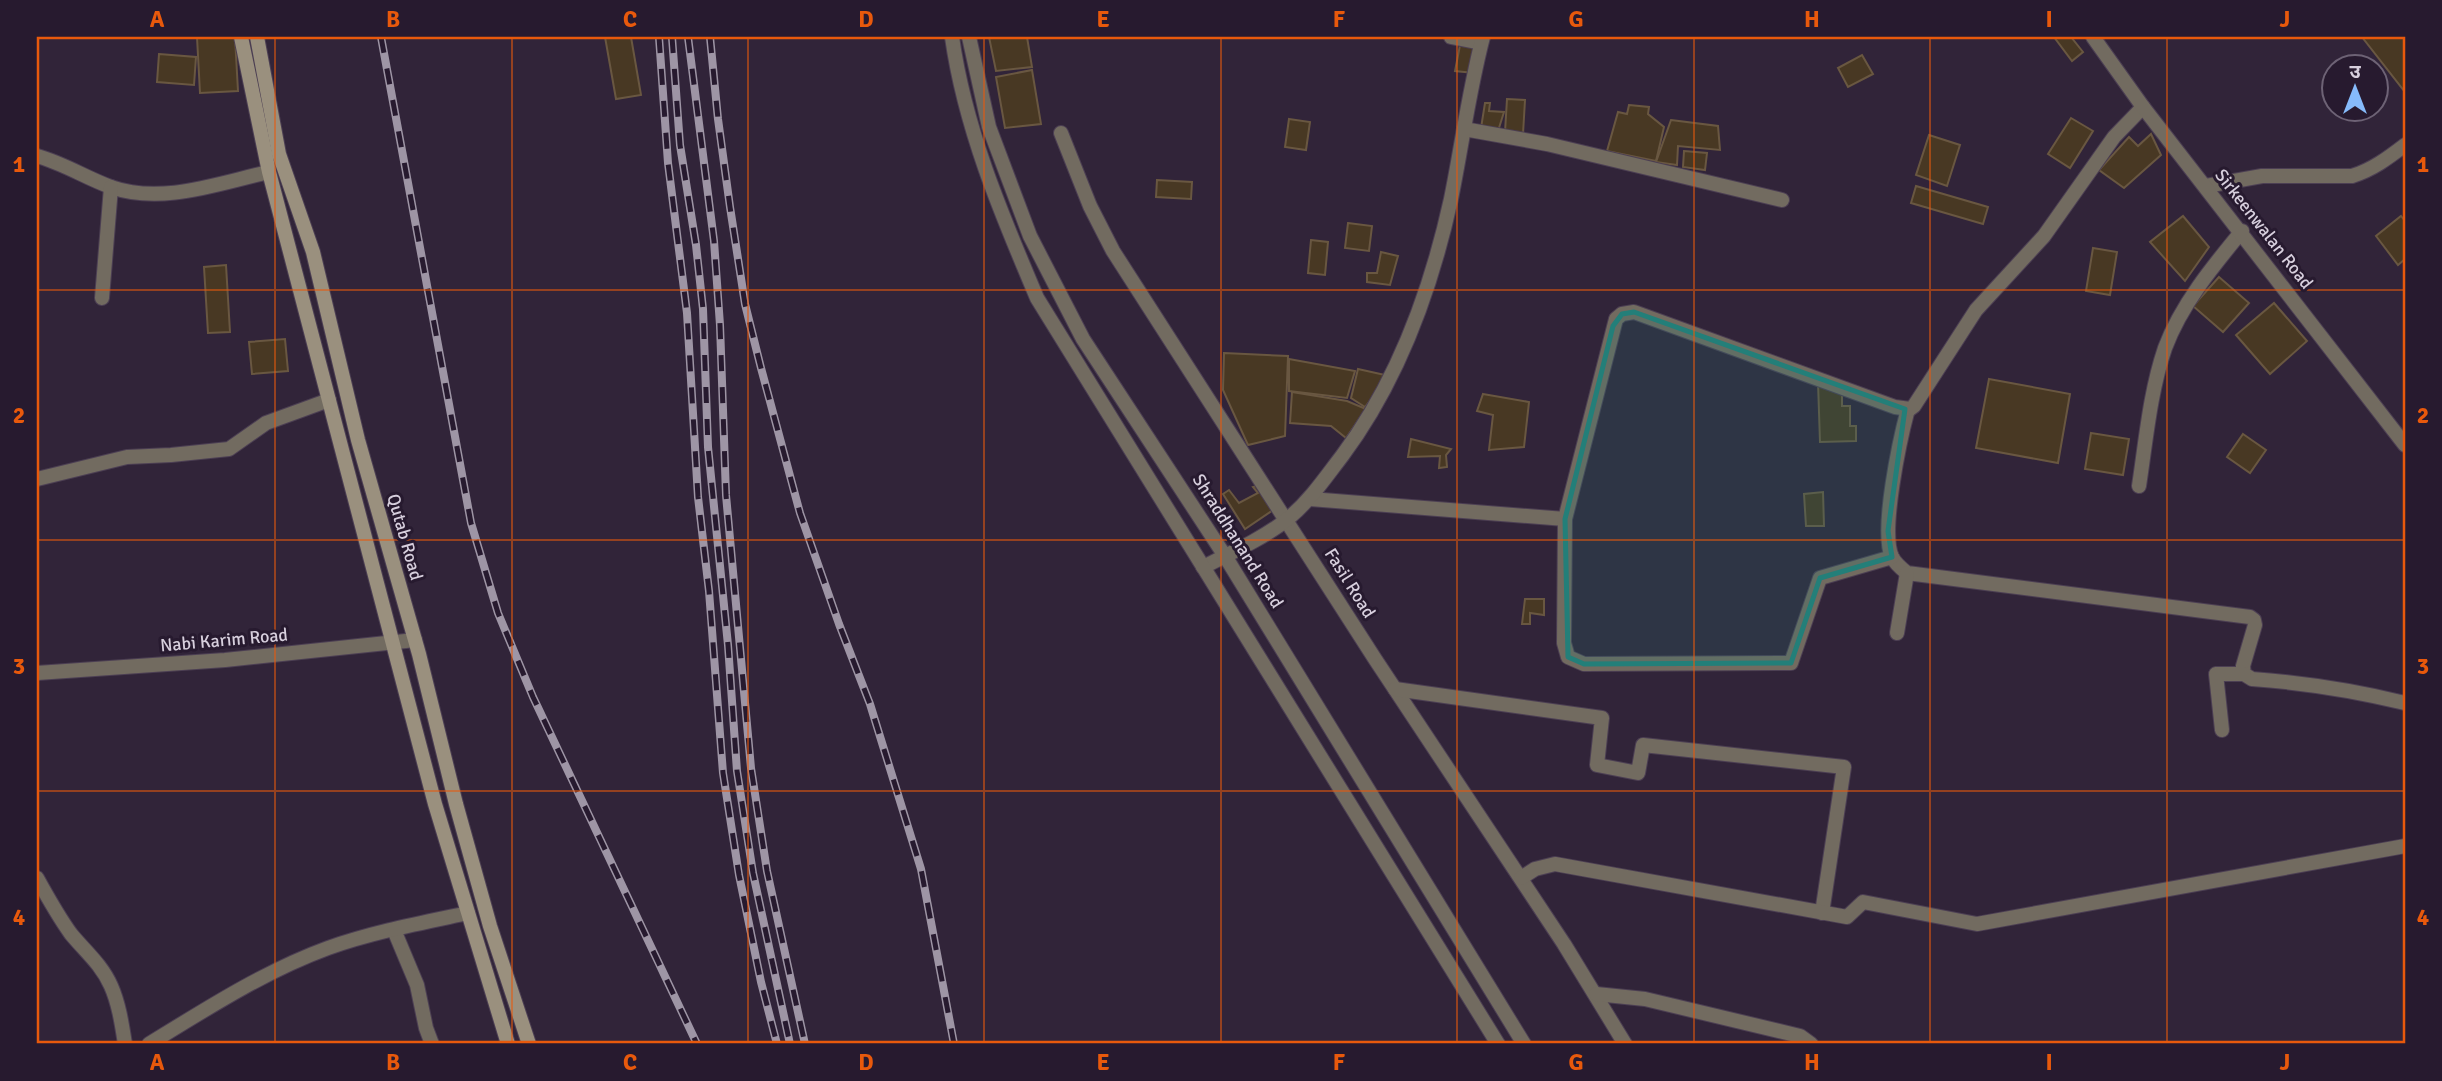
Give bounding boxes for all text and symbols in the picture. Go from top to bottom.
text: A [150,5,165,34]
text: B [386,5,400,34]
text: C [623,5,637,34]
text: D [858,5,874,34]
text: E [1096,5,1110,34]
text: F [1333,5,1345,34]
text: G [1568,5,1584,34]
text: H [1804,5,1820,34]
text: I [2045,5,2053,34]
text: J [2280,5,2290,34]
north arrow [2320,52,2390,122]
text: उ [2349,60,2361,84]
text: 1 [13,150,25,179]
text: 1 [2417,150,2429,179]
street label: Sirkeenwalan Road [2210,165,2318,293]
text: 2 [13,401,25,430]
text: 2 [2417,401,2429,430]
street label: Shraddhanand Road [1188,470,1288,612]
street label: Qutab Road [382,491,428,583]
street label: Fasil Road [1320,544,1380,622]
street label: Nabi Karim Road [159,623,289,657]
text: 3 [13,652,25,681]
text: 3 [2417,652,2429,681]
text: 4 [13,903,25,932]
text: 4 [2417,903,2429,932]
text: A [150,1048,165,1077]
text: B [386,1048,400,1077]
text: C [623,1048,637,1077]
text: D [858,1048,874,1077]
text: E [1096,1048,1110,1077]
text: F [1333,1048,1345,1077]
text: G [1568,1048,1584,1077]
text: H [1804,1048,1820,1077]
text: I [2045,1048,2053,1077]
text: J [2280,1048,2290,1077]

